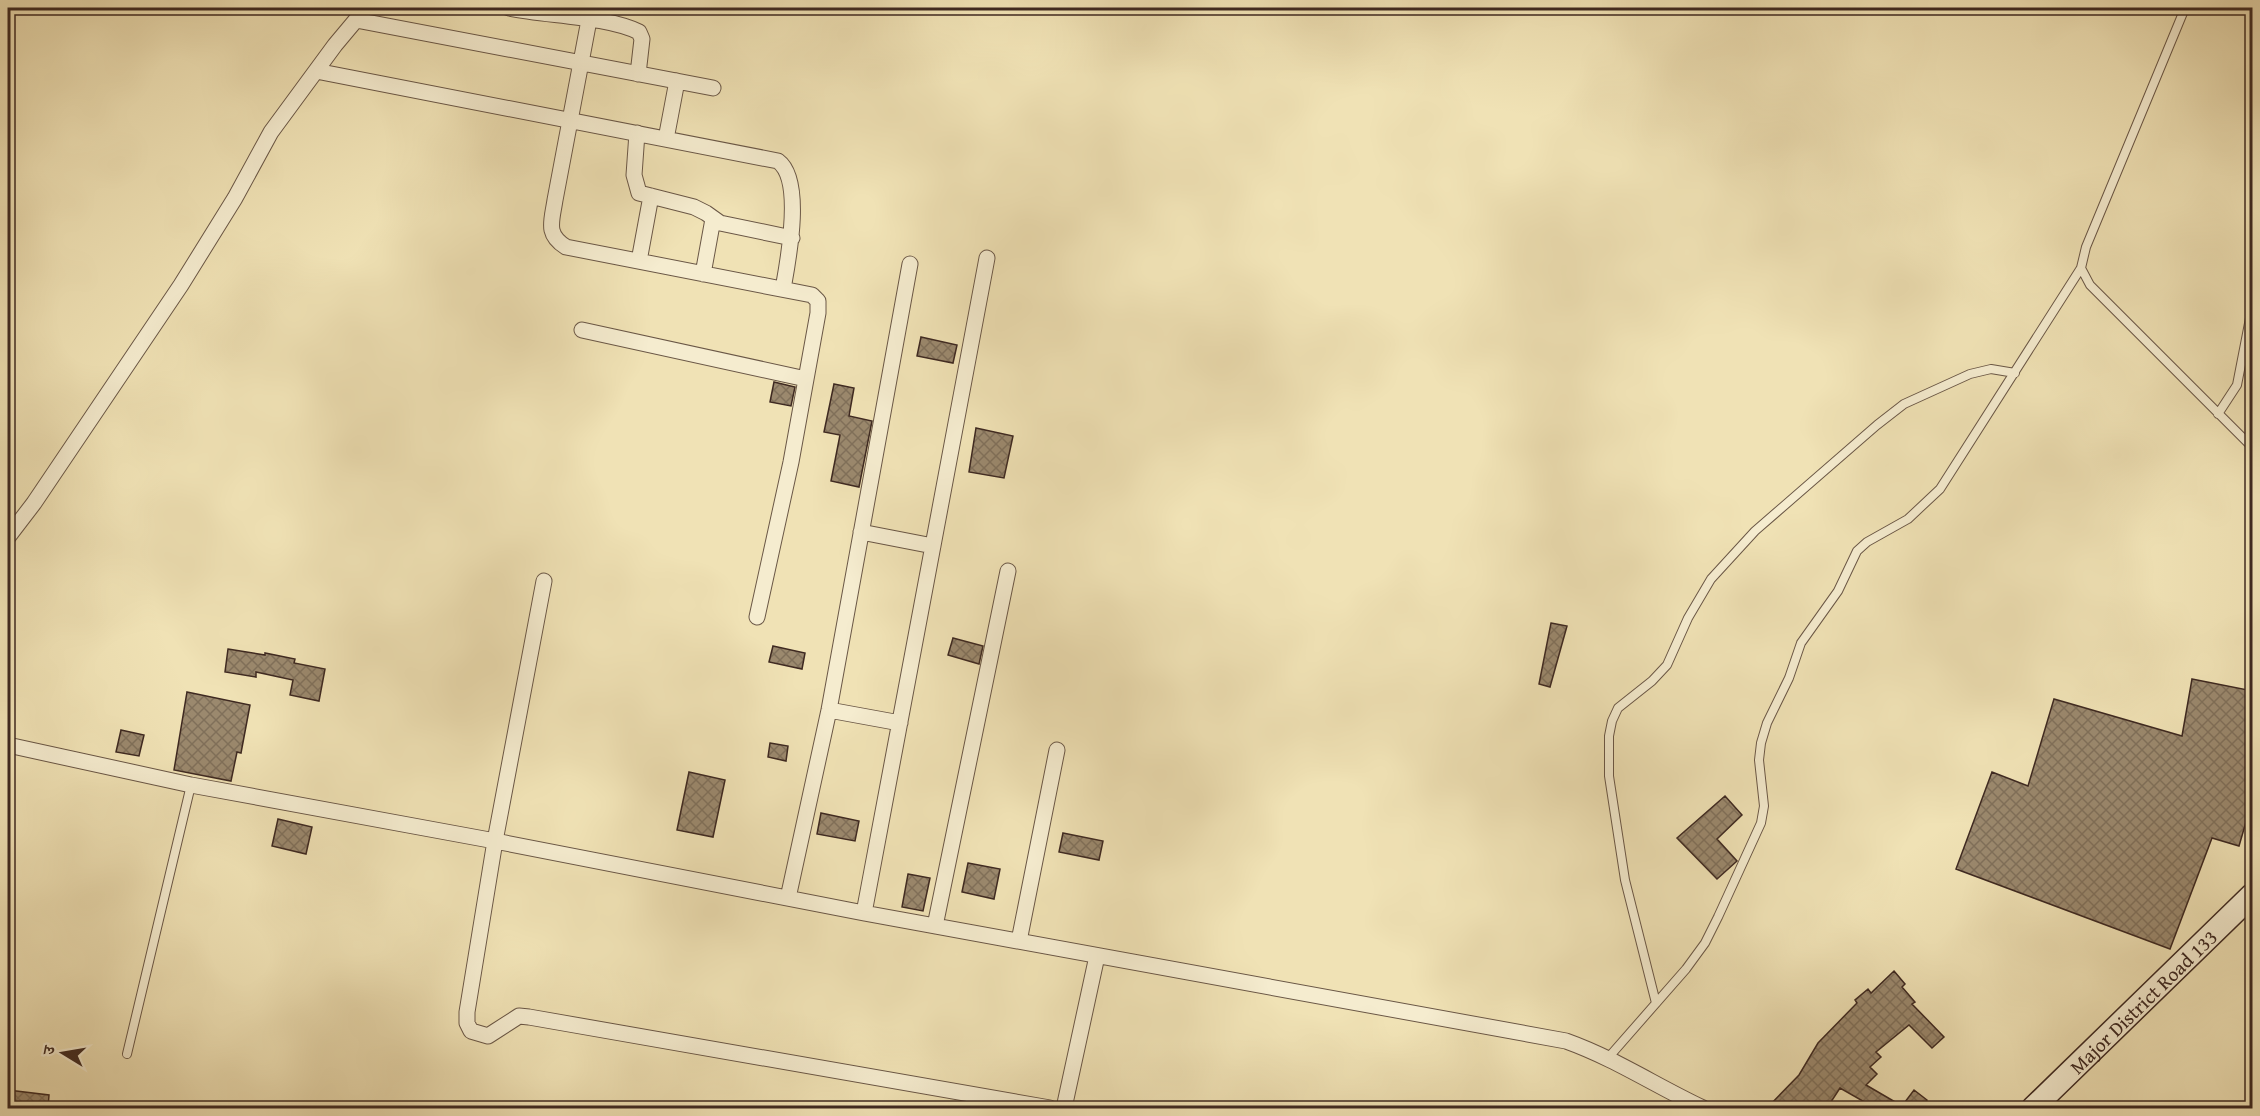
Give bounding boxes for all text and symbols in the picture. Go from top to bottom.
street label: Major District Road 133 [2062,922,2223,1080]
north arrow [33,1023,93,1083]
text: उ [36,1042,61,1057]

